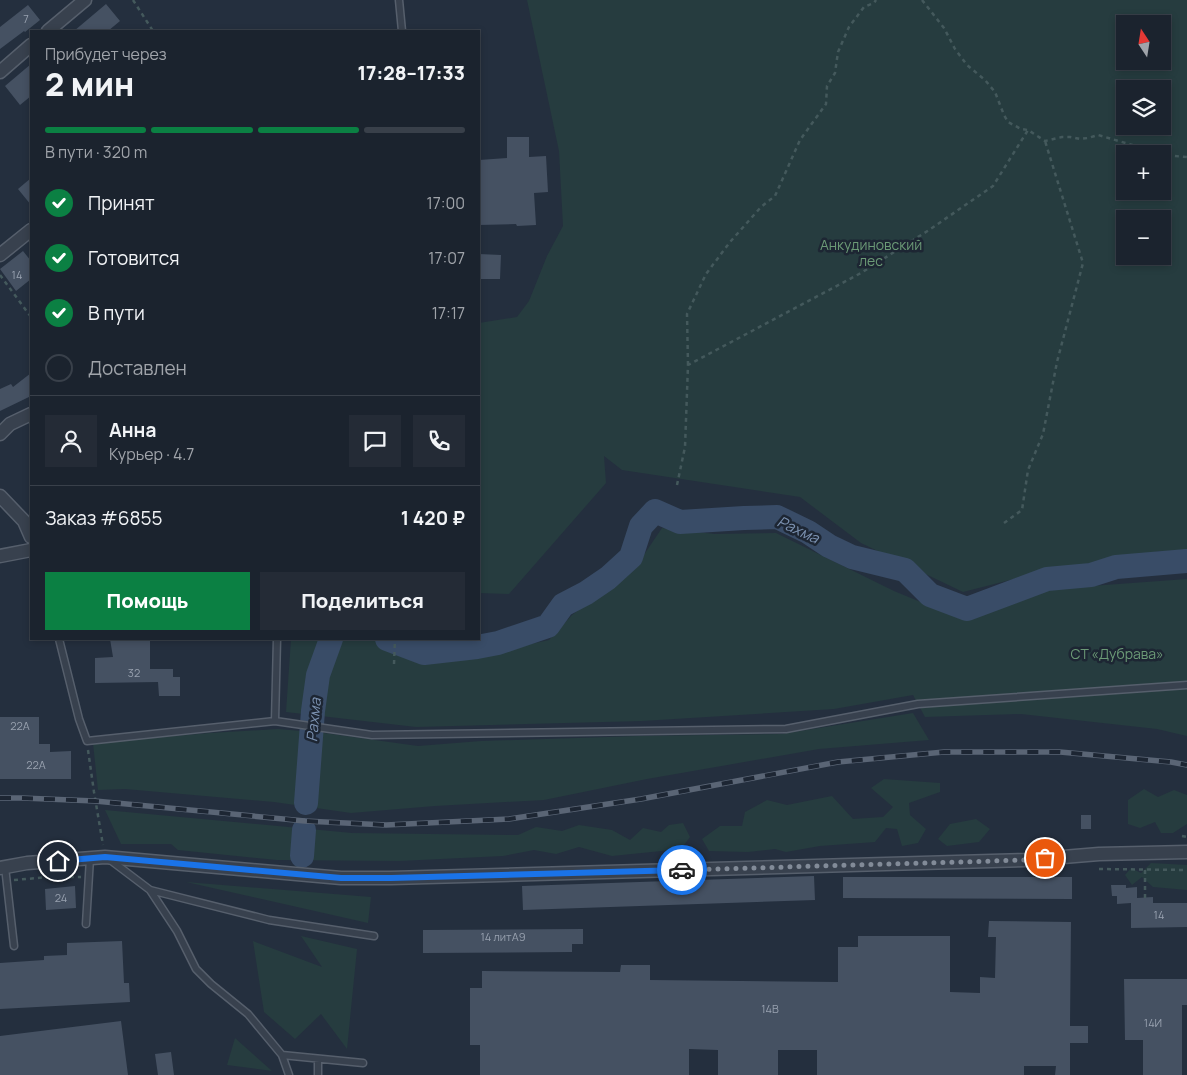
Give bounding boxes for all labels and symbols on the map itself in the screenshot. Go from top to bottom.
house number: 7 [23,11,29,26]
north arrow [1116,15,1171,70]
park label: Анкудиновский лес [820,235,922,270]
house number: 14 [12,267,22,282]
water label: Рахма [774,511,823,549]
park label: СТ «Дубрава» [1071,644,1163,663]
house number: 32 [128,665,140,680]
water label: Рахма [301,696,326,743]
house number: 22А [10,718,30,733]
house number: 22А [26,757,46,772]
pin [1024,837,1066,879]
pin [37,840,79,882]
courier [657,845,707,895]
house number: 24 [55,890,67,905]
house number: 14 [1154,907,1164,922]
house number: 14 литА9 [481,929,526,944]
house number: 14В [761,1001,779,1016]
house number: 14И [1144,1015,1162,1030]

